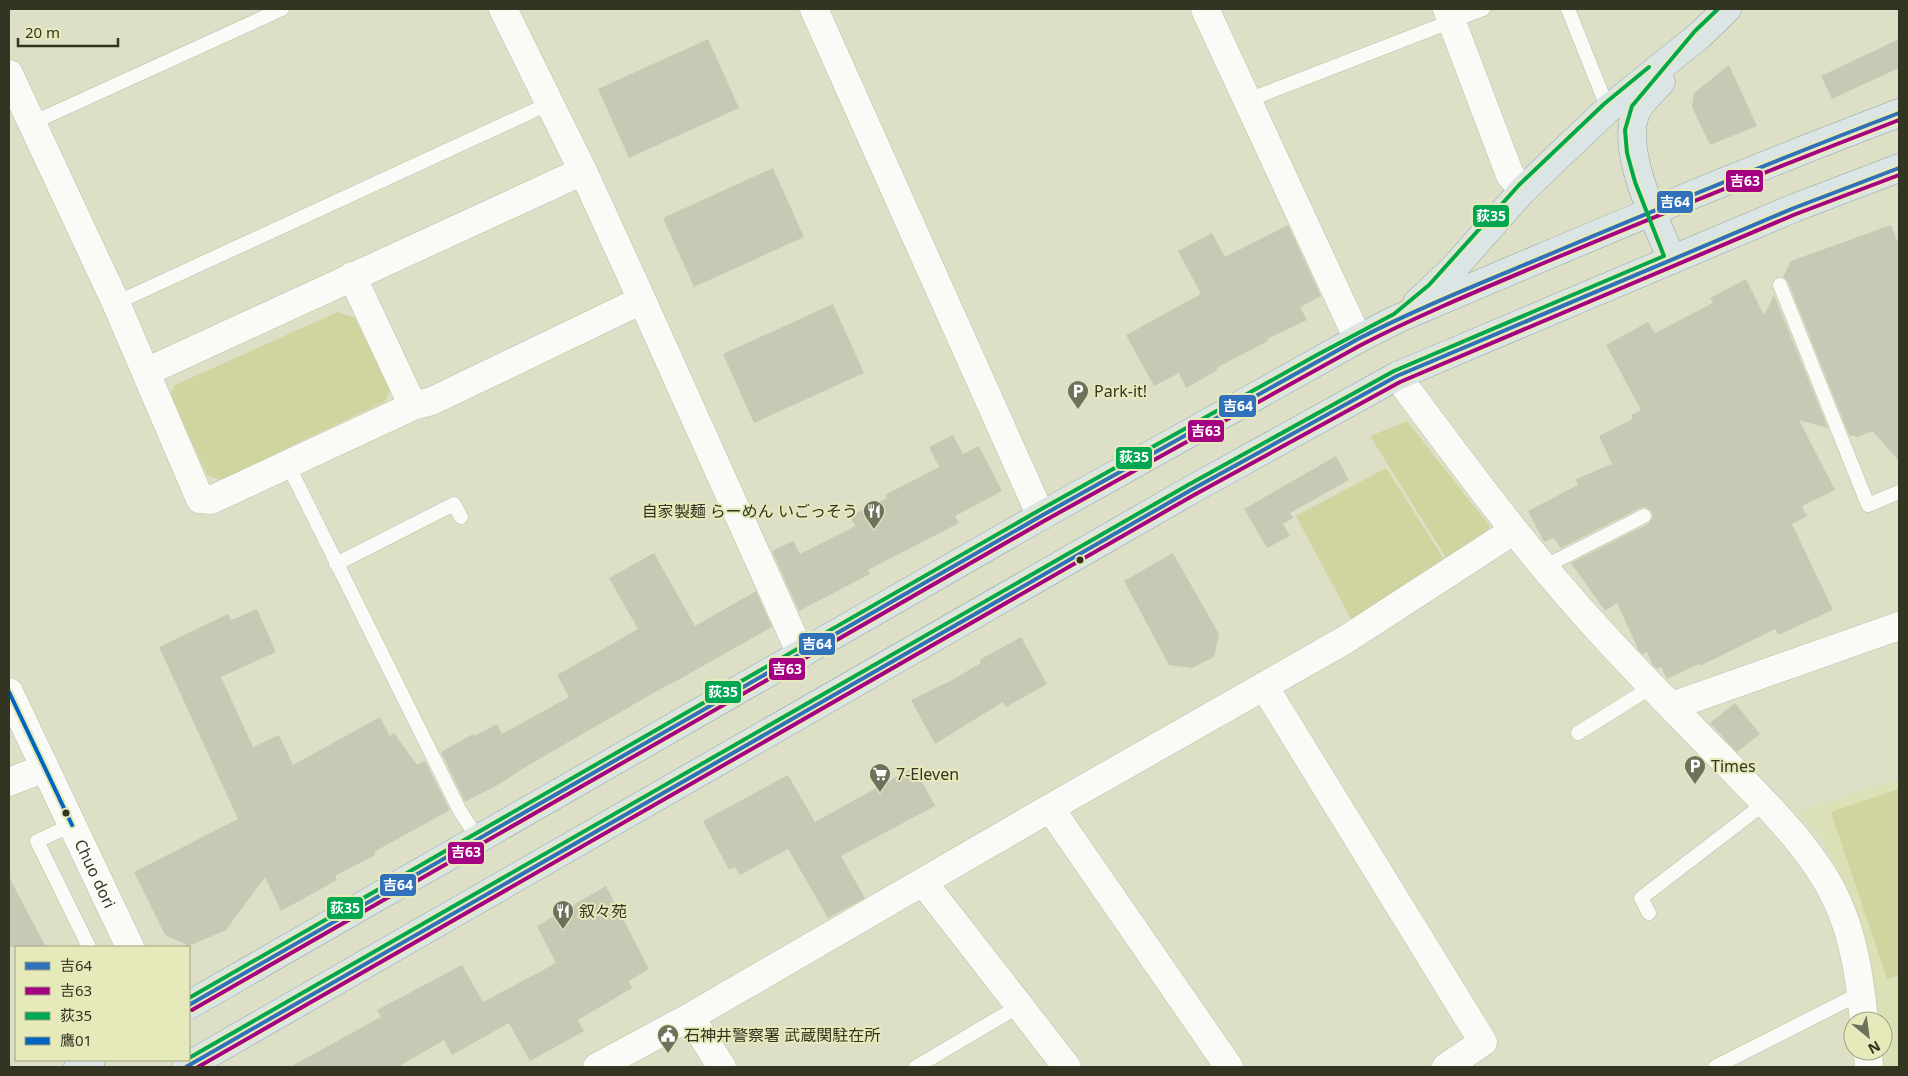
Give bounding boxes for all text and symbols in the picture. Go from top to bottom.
scale bar [18,15,118,47]
text: 20 m [25,22,60,42]
line badge: 吉63 [1725,169,1764,193]
text: 吉63 [1730,171,1760,190]
line badge: 吉64 [1656,190,1694,214]
text: 吉64 [1660,192,1690,211]
line badge: 荻35 [1472,204,1510,228]
text: 荻35 [1476,206,1506,225]
parking icon: Park-it! [1066,379,1090,410]
place label: Park-it! [1094,380,1147,402]
line badge: 吉64 [1218,394,1257,418]
text: 吉64 [1223,396,1253,415]
line badge: 吉63 [1187,419,1225,443]
text: 吉63 [1191,421,1221,440]
line badge: 荻35 [1115,446,1153,470]
text: 荻35 [1119,447,1149,466]
restaurant icon: 自家製麺 らーめん いごっそう [862,499,886,530]
place label: 自家製麺 らーめん いごっそう [642,500,858,522]
unlabelled marker [1075,555,1085,565]
line badge: 吉64 [798,632,836,656]
text: 吉64 [802,634,832,653]
line badge: 吉63 [768,657,806,681]
text: 吉63 [772,659,802,678]
line badge: 荻35 [704,680,742,704]
text: 荻35 [708,682,738,701]
parking icon: Times [1683,754,1707,785]
place label: Times [1711,755,1756,777]
supermarket icon: 7-Eleven [868,762,892,793]
place label: 7-Eleven [896,763,959,785]
unlabelled marker [61,808,71,818]
street label: Chuo dori [69,835,121,912]
line badge: 吉63 [447,841,485,865]
text: 吉63 [451,842,481,861]
line badge: 吉64 [379,873,417,897]
text: 吉64 [383,875,413,894]
line badge: 荻35 [326,896,364,920]
text: 荻35 [330,898,360,917]
restaurant icon: 叙々苑 [551,899,575,930]
place label: 叙々苑 [579,900,627,922]
legend [15,946,190,1061]
text: 吉64 [60,955,93,975]
text: 吉63 [60,980,92,1000]
text: 荻35 [60,1005,92,1025]
north arrow [1843,1011,1893,1061]
public building icon: 石神井警察署 武蔵関駐在所 [656,1023,680,1054]
place label: 石神井警察署 武蔵関駐在所 [684,1024,880,1046]
text: 鷹01 [60,1030,92,1050]
text: N [1865,1037,1884,1059]

